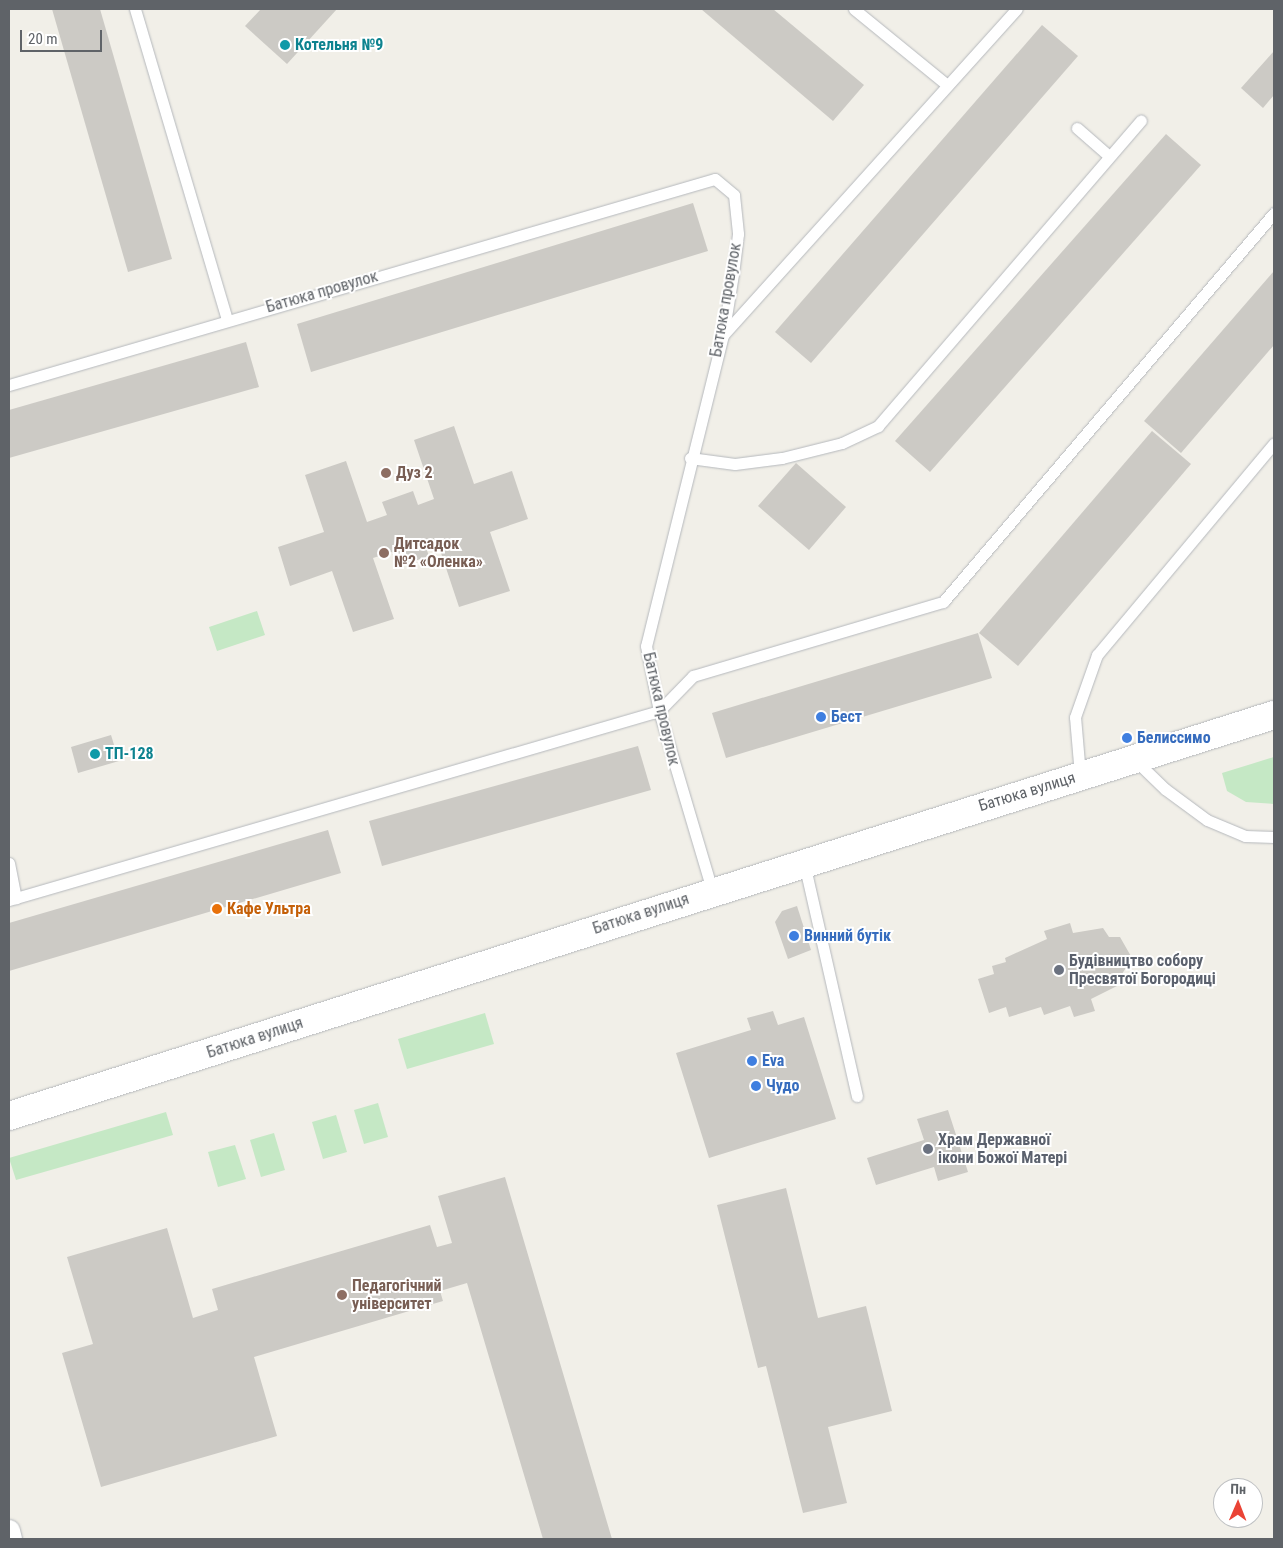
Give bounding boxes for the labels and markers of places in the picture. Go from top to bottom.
place label: Котельня №9 [295,35,383,55]
marker: Котельня №9 [279,39,291,51]
place label: Дуз 2 [396,463,433,483]
marker: Дуз 2 [380,467,392,479]
place label: Дитсадок №2 «Оленка» [394,534,483,572]
marker: Дитсадок №2 «Оленка» [378,547,390,559]
place label: Бест [831,707,862,727]
marker: Бест [815,711,827,723]
place label: Белиссимо [1137,728,1211,748]
marker: Белиссимо [1121,732,1133,744]
place label: ТП-128 [105,744,154,764]
marker: ТП-128 [89,748,101,760]
place label: Кафе Ультра [227,899,311,919]
marker: Кафе Ультра [211,903,223,915]
place label: Винний бутік [804,926,891,946]
marker: Винний бутік [788,930,800,942]
place label: Будівництво собору Пресвятої Богородиці [1069,951,1216,989]
marker: Будівництво собору Пресвятої Богородиці [1053,964,1065,976]
place label: Eva [762,1051,784,1071]
marker: Eva [746,1055,758,1067]
place label: Чудо [766,1076,799,1096]
marker: Чудо [750,1080,762,1092]
place label: Храм Державної ікони Божої Матері [938,1130,1067,1168]
marker: Храм Державної ікони Божої Матері [922,1143,934,1155]
place label: Педагогічний університет [352,1276,442,1314]
marker: Педагогічний університет [336,1289,348,1301]

